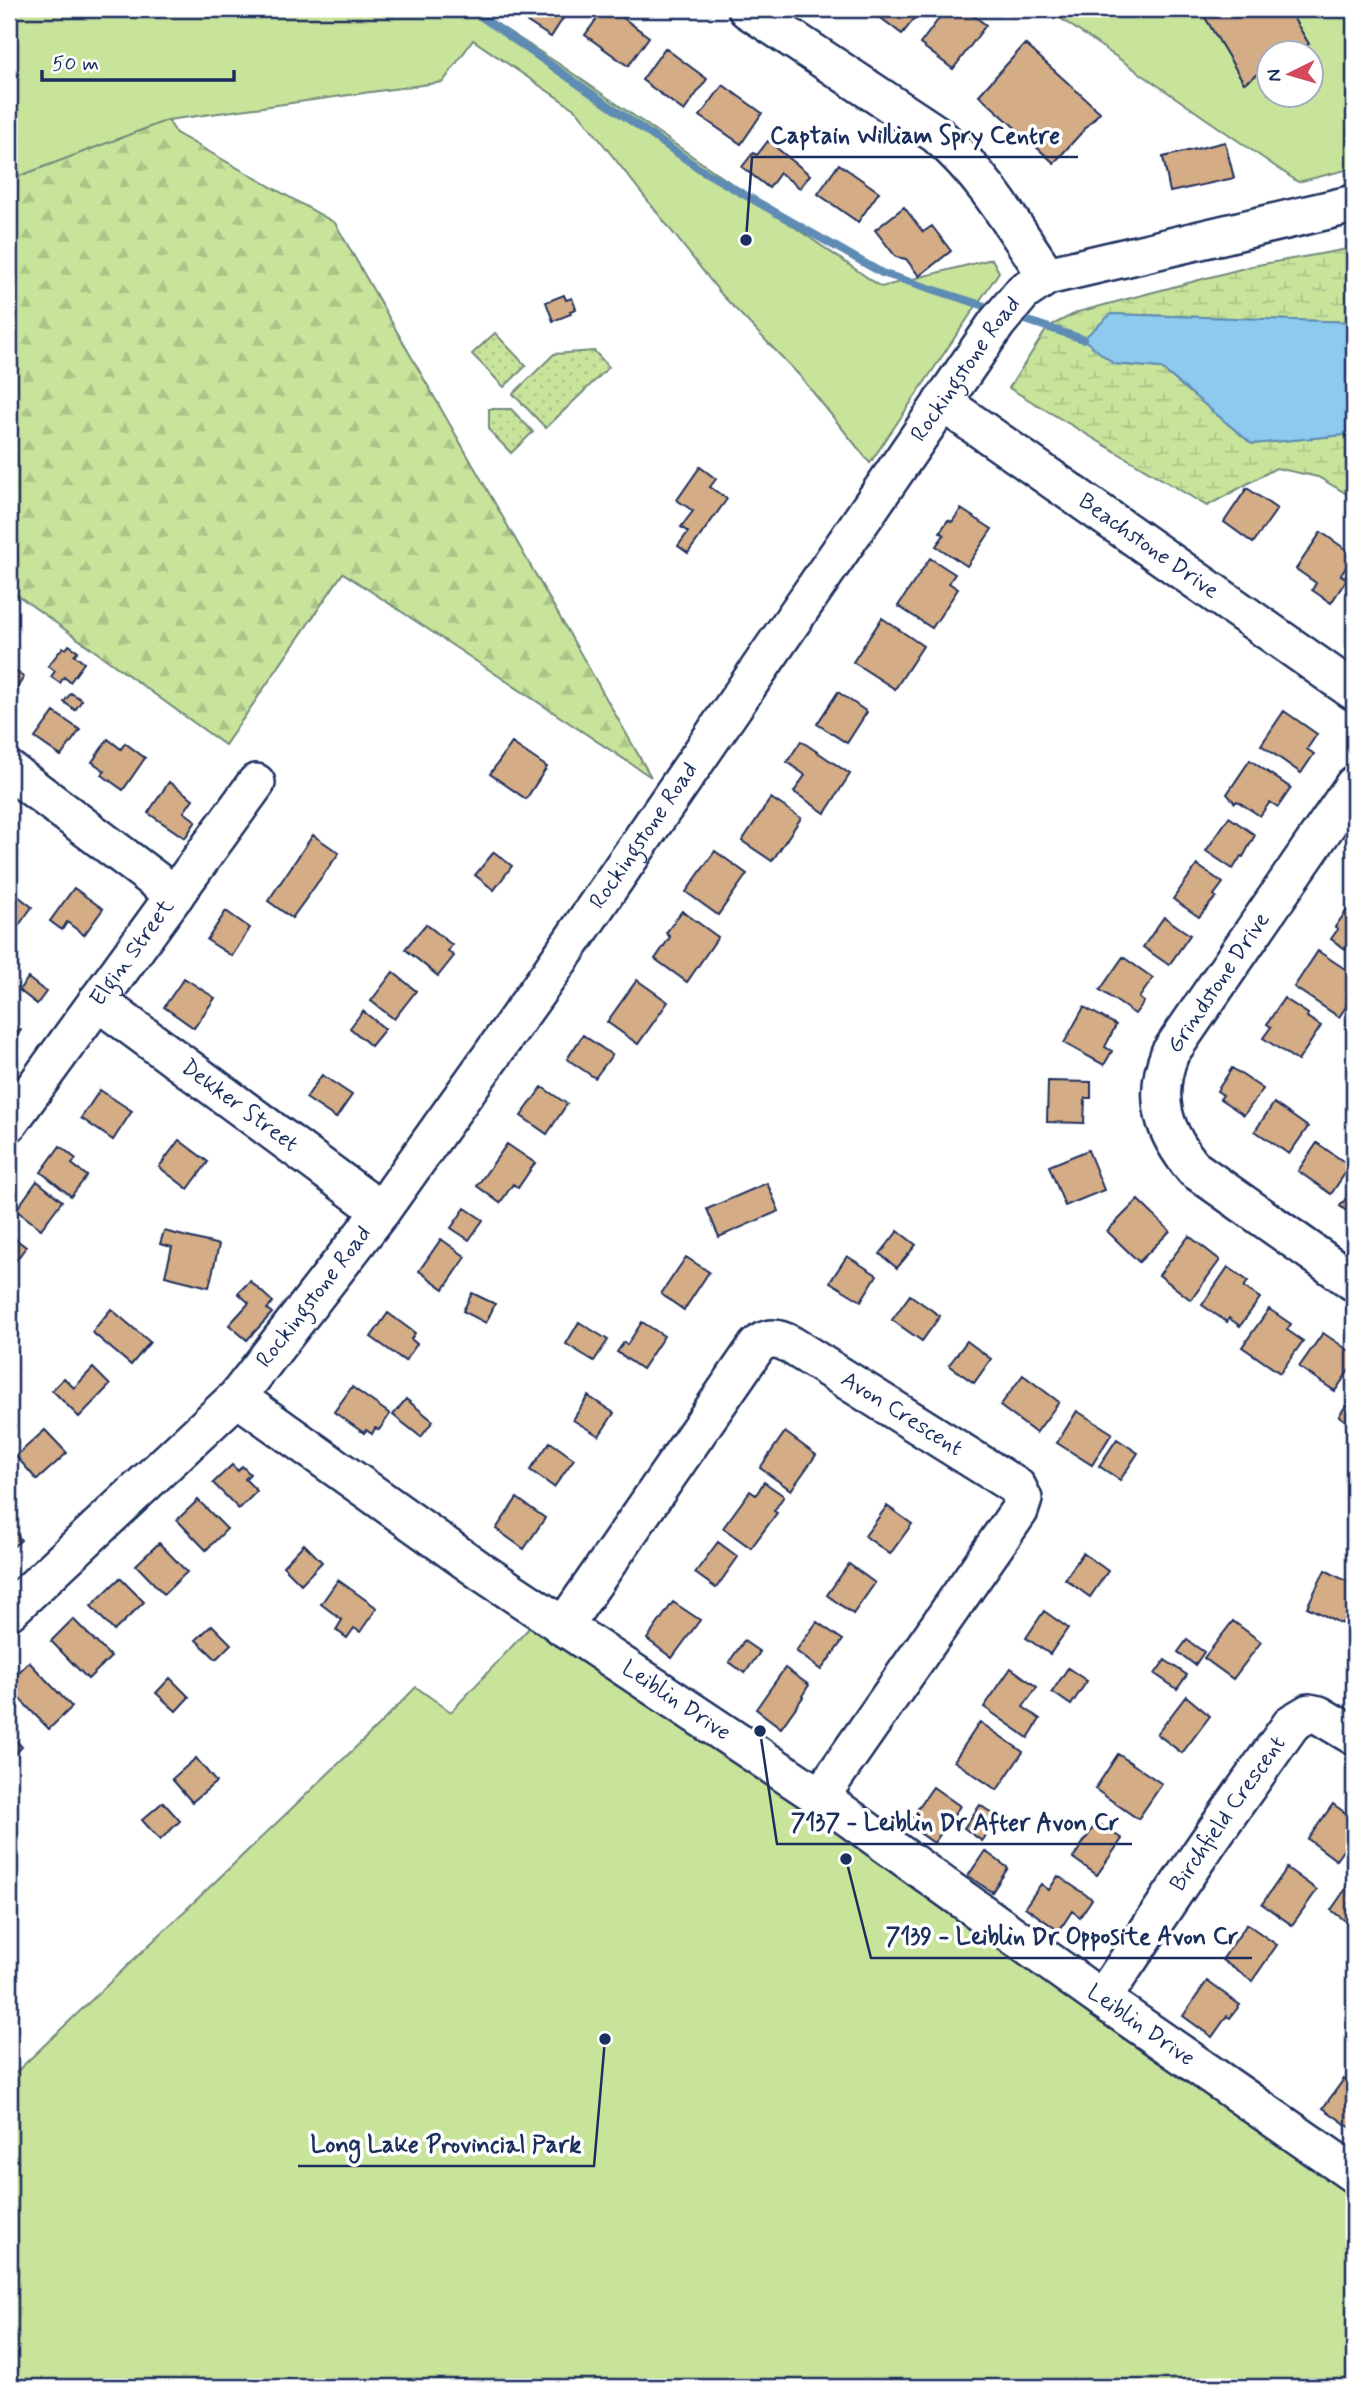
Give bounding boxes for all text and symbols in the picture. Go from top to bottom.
scale bar [42,38,234,82]
north arrow [1254,38,1324,108]
text: 50 m [52,50,99,78]
text: N [1262,68,1288,83]
callout: Captain William Spry Centre [752,112,1078,157]
text: Captain William Spry Centre [770,121,1060,152]
street label: Rockingstone Road [904,290,1028,448]
street label: Beachstone Drive [1072,487,1225,607]
street label: Rockingstone Road [583,757,705,915]
street label: Elgin Street [83,893,182,1013]
street label: Grindstone Drive [1161,907,1277,1059]
street label: Dekker Street [175,1053,304,1160]
street label: Rockingstone Road [250,1220,379,1374]
street label: Avon Crescent [835,1365,968,1464]
street label: Leiblin Drive [616,1654,736,1748]
street label: Birchfield Crescent [1164,1730,1293,1898]
callout: 7137 - Leiblin Dr After Avon Cr [777,1799,1132,1844]
text: 7137 - Leiblin Dr After Avon Cr [791,1808,1119,1839]
callout: 7139 - Leiblin Dr Opposite Avon Cr [871,1913,1252,1958]
text: 7139 - Leiblin Dr Opposite Avon Cr [886,1922,1238,1953]
street label: Leiblin Drive [1080,1978,1200,2074]
callout: Long Lake Provincial Park [298,2121,594,2166]
text: Long Lake Provincial Park [311,2130,581,2164]

